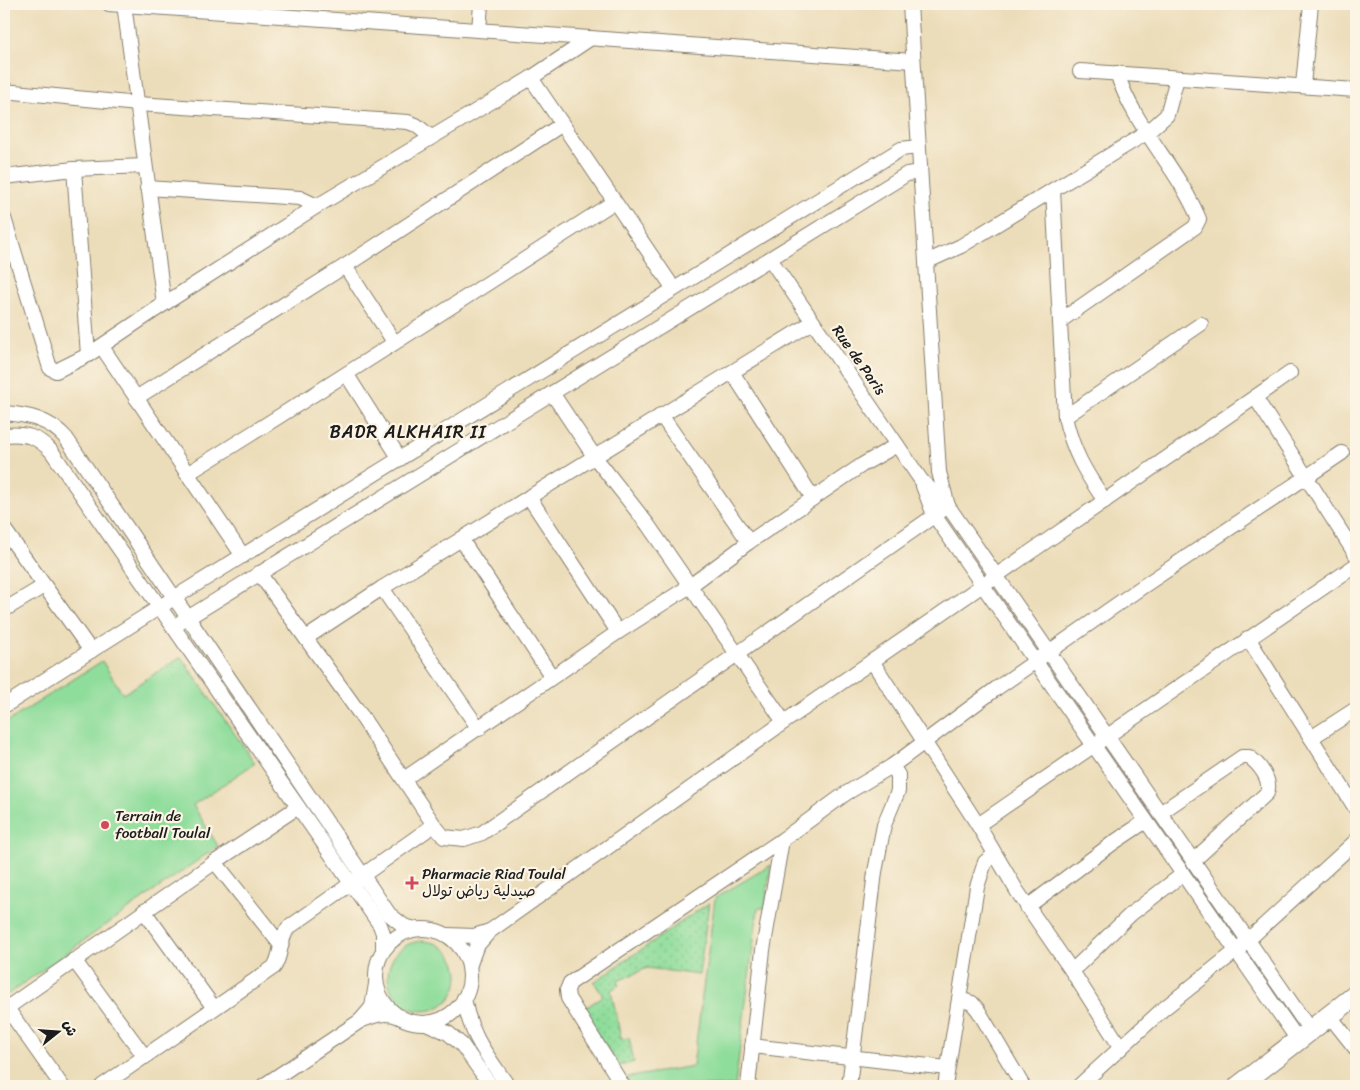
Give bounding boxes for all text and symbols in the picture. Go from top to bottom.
street label: Rue de Paris [825,319,893,401]
district label: BADR ALKHAIR II [329,416,487,448]
place label: Terrain de football Toulal [115,803,211,846]
marker: Terrain de football Toulal [99,819,111,831]
place label: Pharmacie Riad Toulal صيدلية رياض تولال [422,861,567,904]
marker: Pharmacie Riad Toulal صيدلية رياض تولال [406,877,418,889]
north arrow [32,1008,82,1058]
text: ش [56,1017,84,1039]

